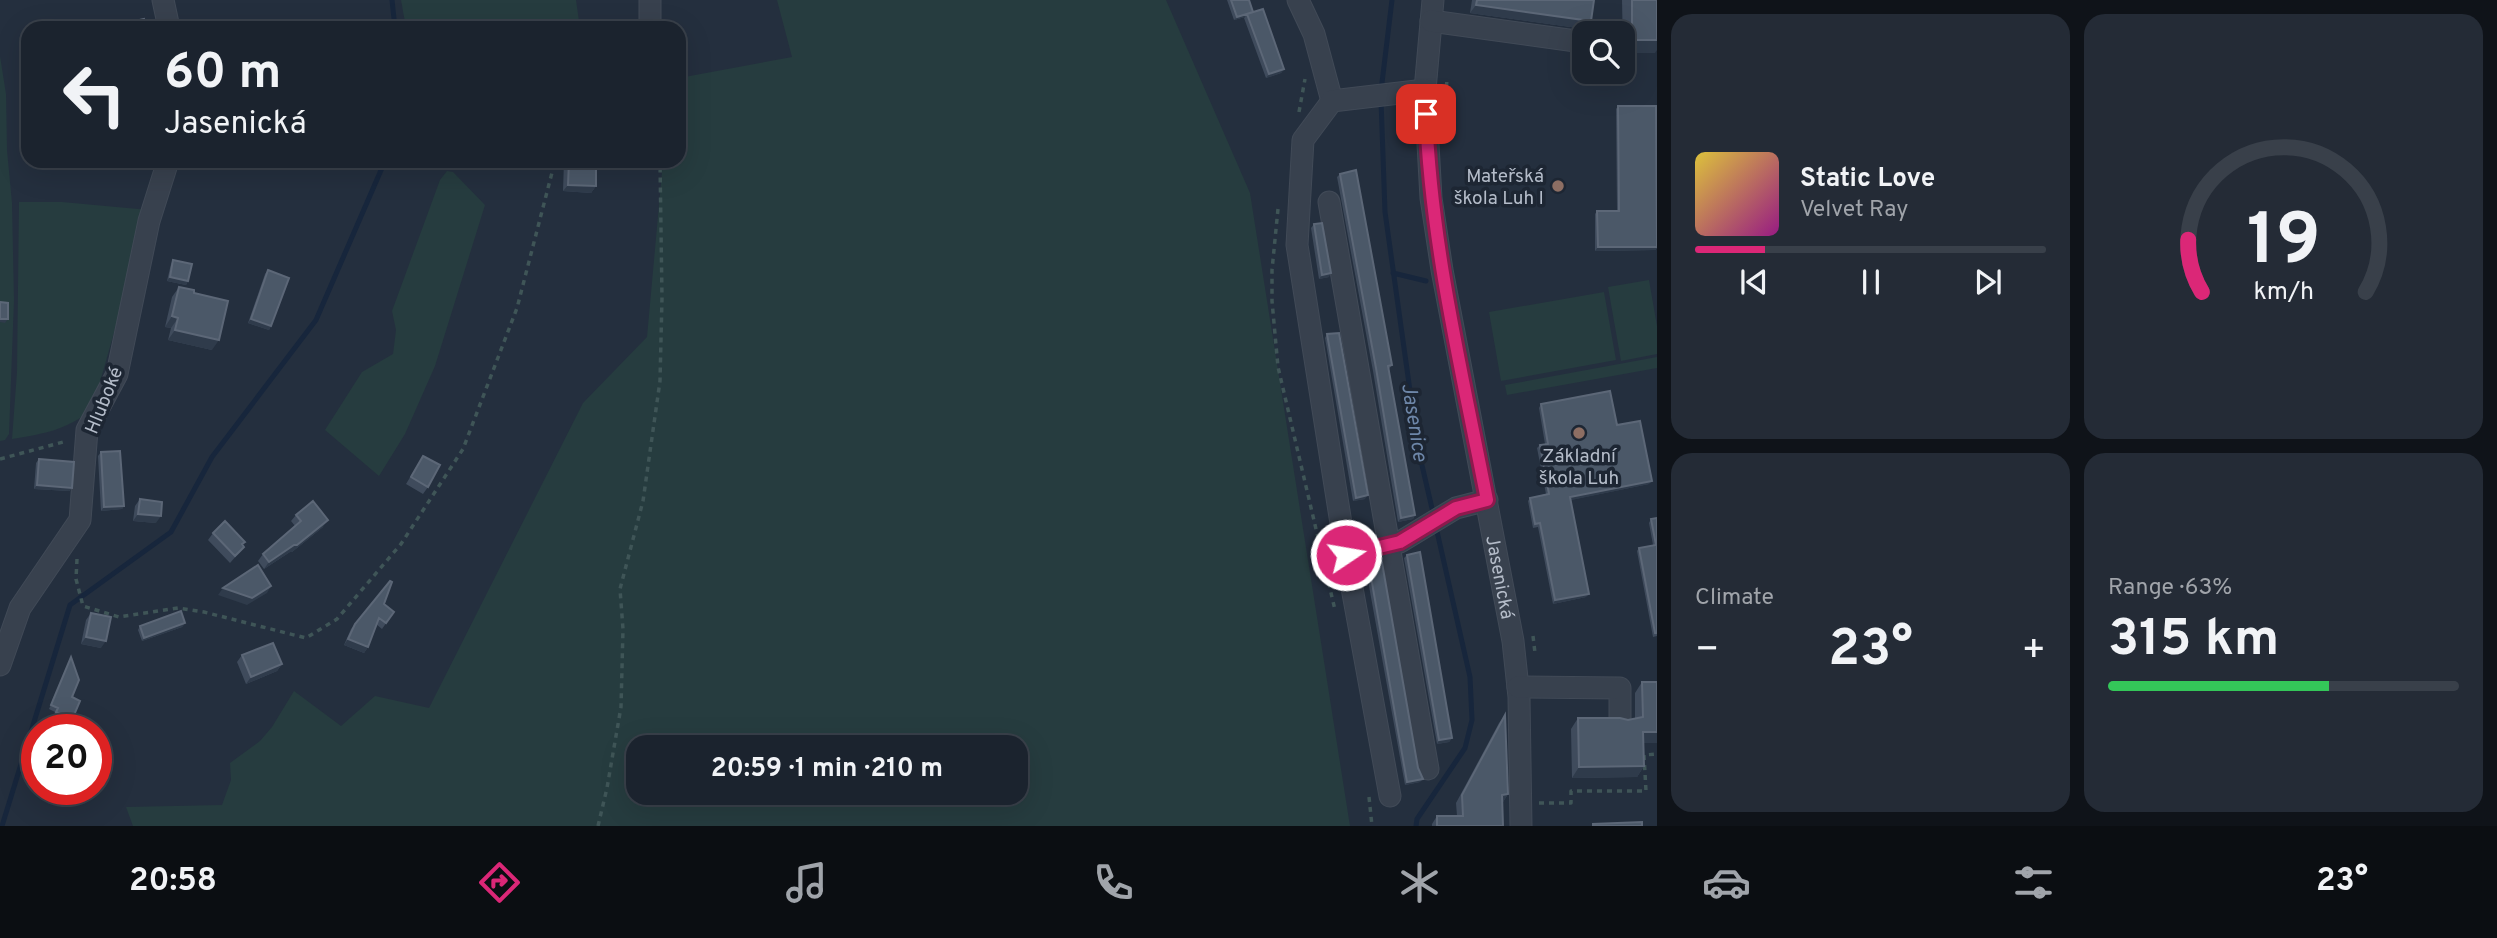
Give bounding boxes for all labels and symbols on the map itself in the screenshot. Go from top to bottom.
pin [1396,84,1456,144]
place label: Mateřská škola Luh I [1454,165,1544,211]
marker: Mateřská škola Luh I [1550,178,1566,194]
street label: Hluboké [81,364,129,438]
water label: Jasenice [1394,381,1433,465]
marker: Základní škola Luh [1571,425,1587,441]
place label: Základní škola Luh [1539,445,1619,491]
position arrow [1309,518,1383,592]
street label: Jasenická [1479,534,1519,621]
speed limit sign: 20 [21,714,112,805]

